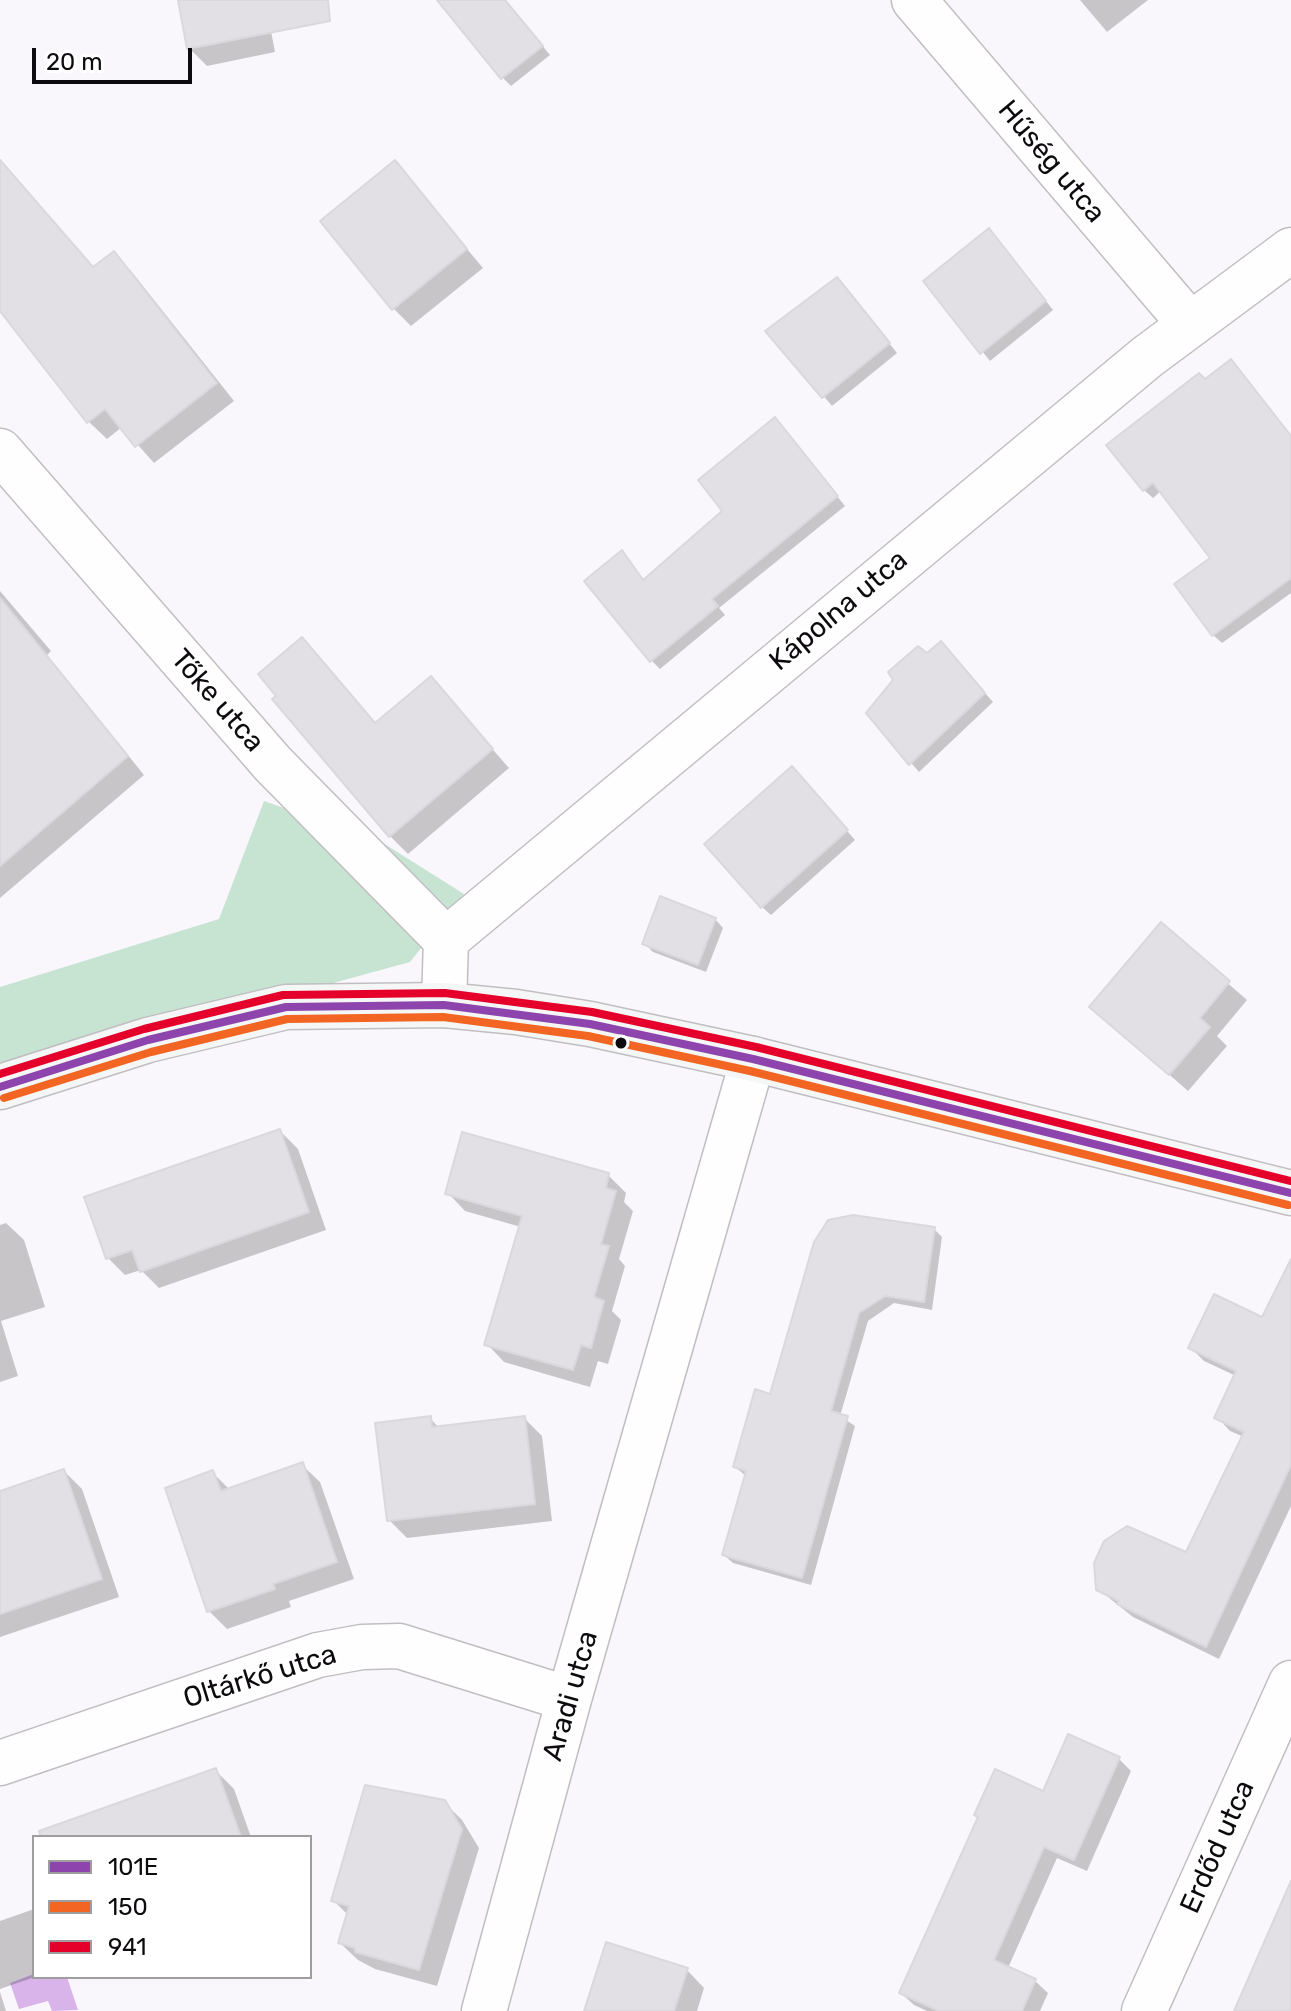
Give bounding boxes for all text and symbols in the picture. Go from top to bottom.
scale bar [36,32,196,82]
text: 20 m [46,48,103,76]
street label: Hűség utca [990,94,1112,230]
street label: Kápolna utca [763,544,915,678]
street label: Tőke utca [163,643,271,759]
unlabelled marker [613,1035,629,1051]
street label: Aradi utca [536,1627,606,1765]
street label: Oltárkő utca [179,1638,341,1716]
street label: Erdőd utca [1174,1775,1262,1919]
legend [32,1835,312,1979]
text: 101E [108,1853,158,1881]
text: 150 [108,1893,148,1921]
text: 941 [108,1933,147,1961]

